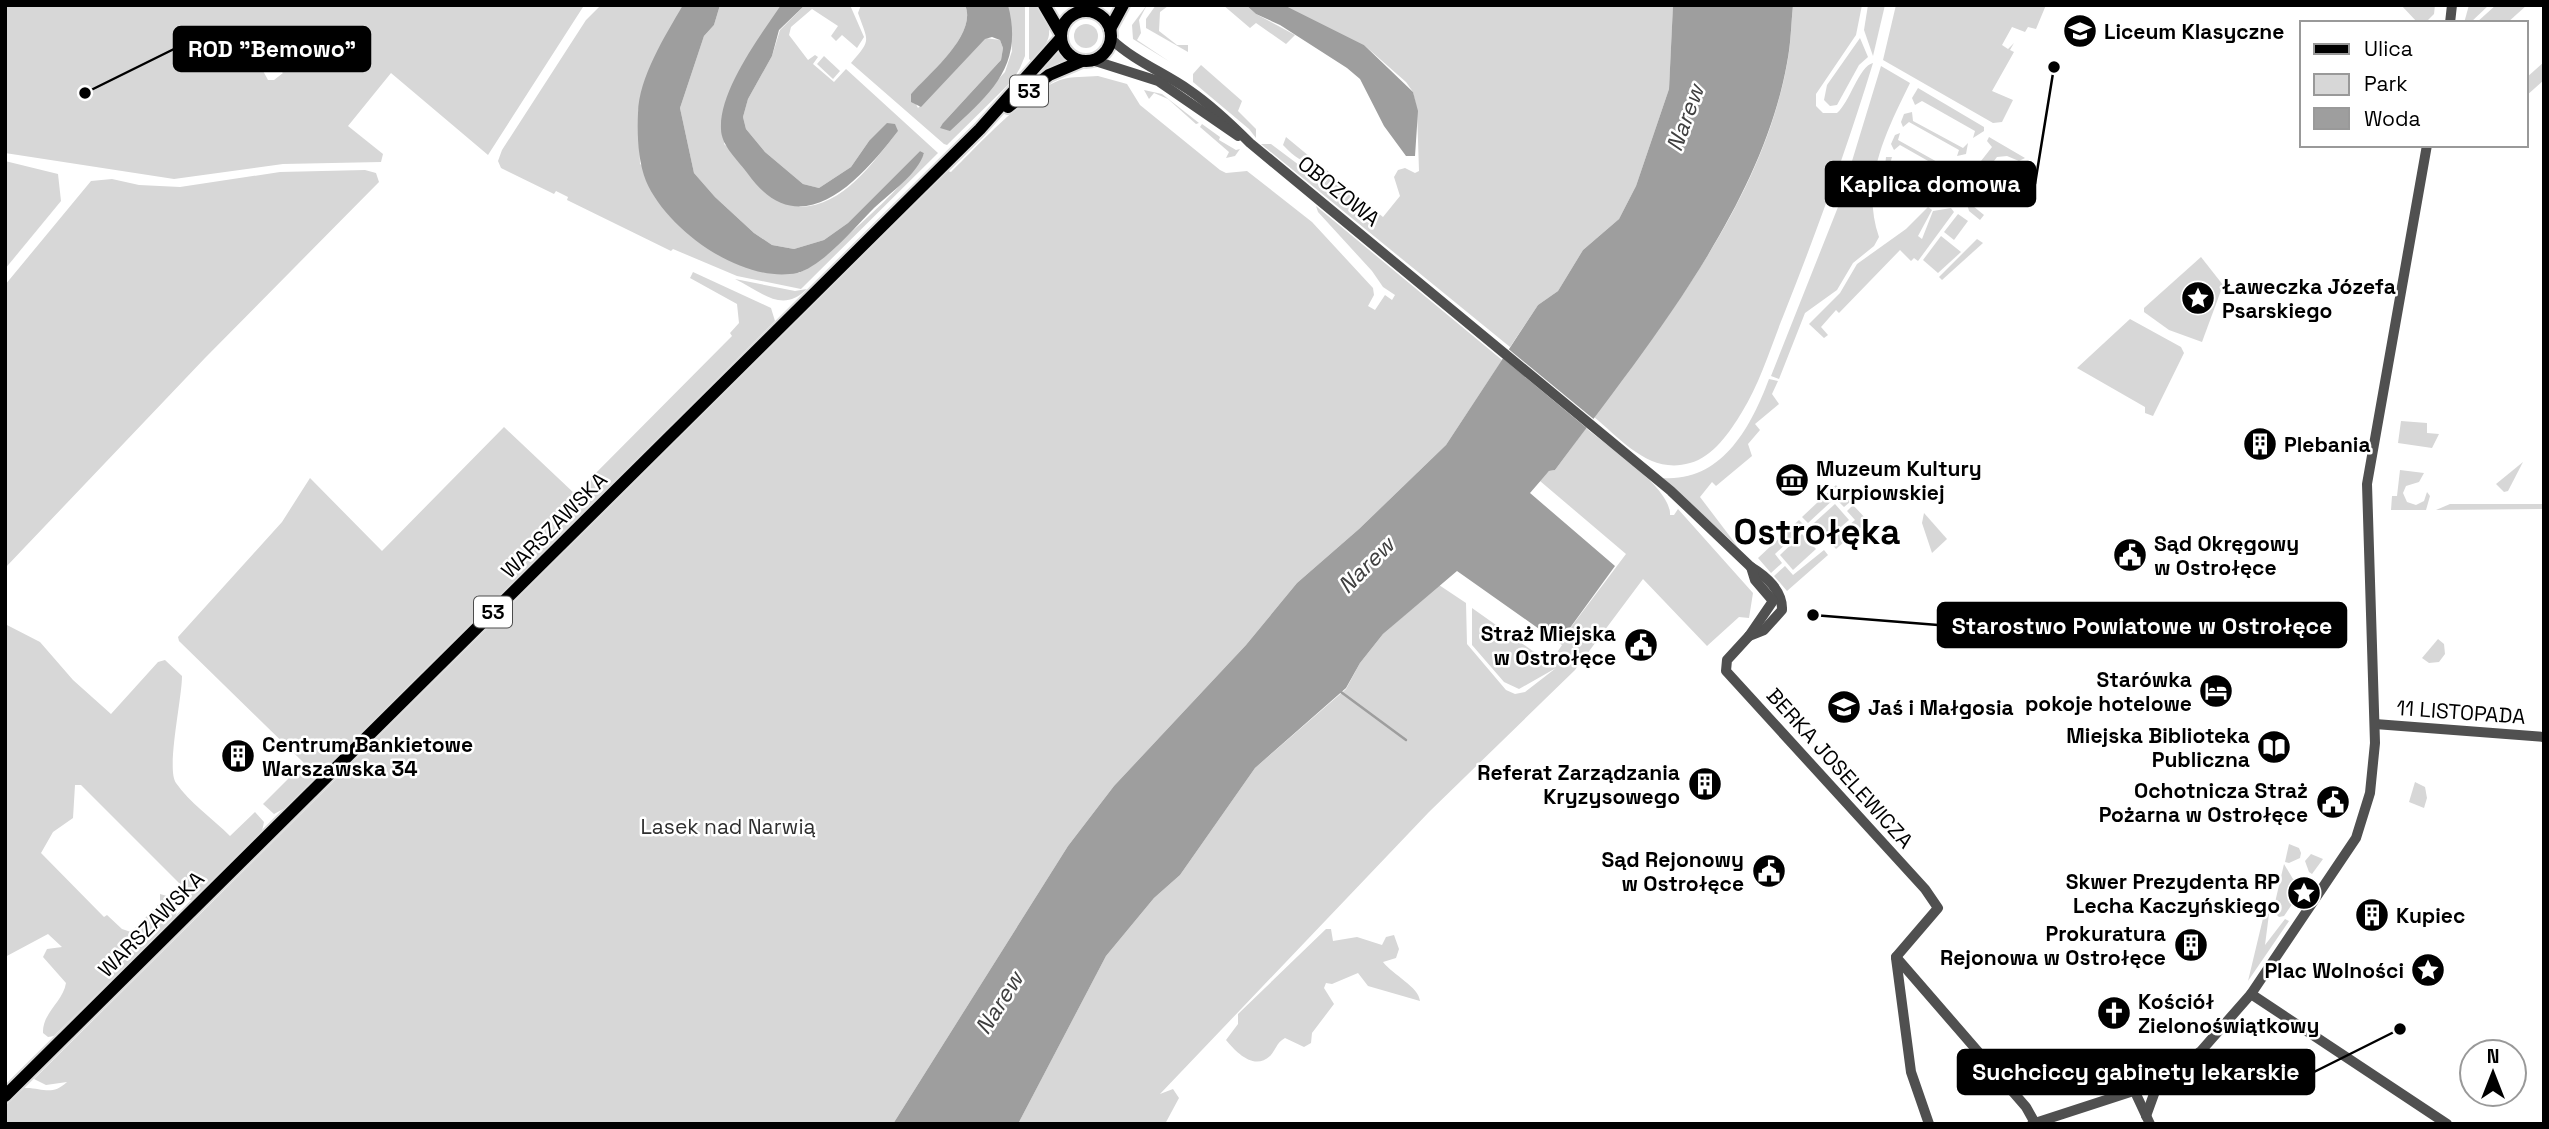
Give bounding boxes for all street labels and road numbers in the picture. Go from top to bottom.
road number: 53 [1010,76,1048,106]
street label: OBOZOWA [1292,150,1386,232]
street label: WARSZAWSKA [495,466,613,584]
road number: 53 [474,596,512,628]
street label: BERKA JOSELEWICZA [1761,682,1919,854]
street label: 11 LISTOPADA [2396,694,2526,730]
street label: WARSZAWSKA [92,865,210,983]

